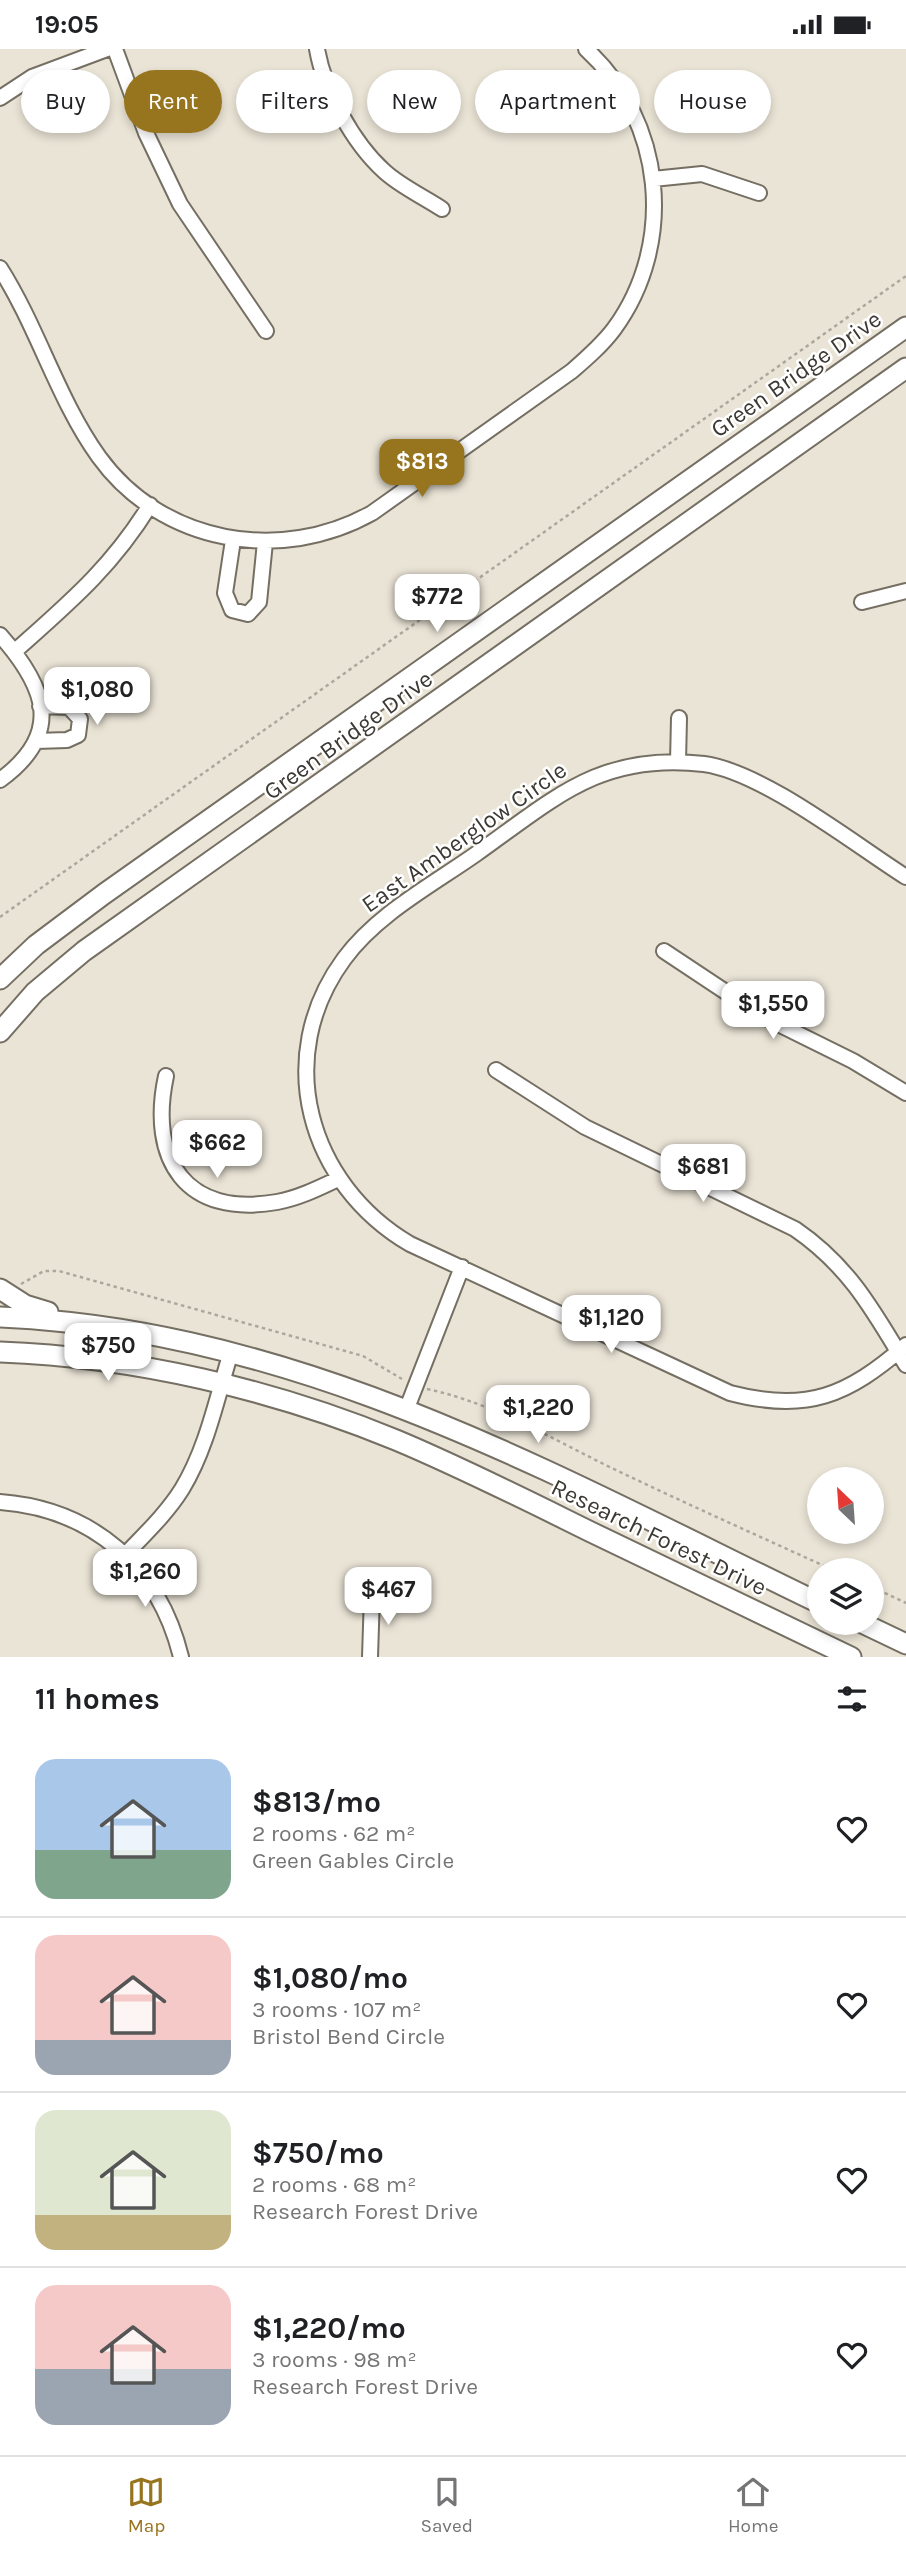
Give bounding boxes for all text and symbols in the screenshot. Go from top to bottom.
text: 19:05 [35,9,99,40]
chip: Buy [21,70,110,133]
chip: Rent [124,70,222,133]
chip: Filters [236,70,353,133]
chip: New [367,70,461,133]
chip: Apartment [475,70,640,133]
chip: House [654,70,771,133]
street label: Green Bridge Drive [705,305,887,443]
pin: $813 [381,440,463,499]
text: $813 [395,448,449,475]
pin: $772 [396,575,478,634]
text: $772 [411,583,463,610]
street label: Green Bridge Drive [258,664,438,806]
pin: $1,080 [40,667,154,727]
text: $1,080 [60,676,134,703]
street label: East Amberglow Circle [356,756,572,918]
pin: $1,550 [716,981,830,1041]
text: $1,550 [737,990,809,1017]
pin: $662 [176,1121,258,1180]
text: $662 [188,1129,246,1156]
pin: $681 [662,1145,744,1204]
text: $681 [677,1153,729,1180]
pin: $1,120 [554,1295,668,1355]
text: $1,120 [578,1304,644,1331]
pin: $750 [67,1323,149,1383]
text: $750 [80,1332,136,1359]
pin: $1,220 [481,1385,595,1445]
text: $1,220 [502,1394,574,1421]
north arrow [807,1467,884,1543]
map controls [807,1467,884,1635]
street label: Research Forest Drive [547,1473,771,1601]
pin: $1,260 [88,1549,202,1609]
text: $1,260 [109,1558,181,1585]
button: layers [807,1558,884,1635]
pin: $467 [347,1567,429,1627]
text: $467 [361,1576,415,1603]
icon: filters [833,1680,871,1718]
text: 11 homes [35,1681,160,1717]
text: $813/mo [252,1784,381,1820]
icon: home [91,1787,175,1871]
icon: heart [833,1810,871,1848]
text: 2 rooms · 62 m² [252,1820,416,1847]
text: Green Gables Circle [252,1847,454,1874]
text: $1,080/mo [252,1960,408,1996]
icon: home [91,1963,175,2047]
icon: heart [833,1986,871,2024]
text: 3 rooms · 107 m² [252,1996,421,2023]
text: Bristol Bend Circle [252,2023,445,2050]
text: $750/mo [252,2135,384,2171]
icon: home [91,2138,175,2222]
icon: heart [833,2161,871,2199]
text: 2 rooms · 68 m² [252,2171,416,2198]
text: Research Forest Drive [252,2198,478,2225]
text: $1,220/mo [252,2310,406,2346]
icon: home [91,2313,175,2397]
icon: heart [833,2336,871,2374]
text: 3 rooms · 98 m² [252,2346,417,2373]
text: Research Forest Drive [252,2373,478,2400]
tab: Map [127,2473,165,2537]
tab: Saved [420,2473,473,2537]
tab: Home [728,2473,779,2537]

